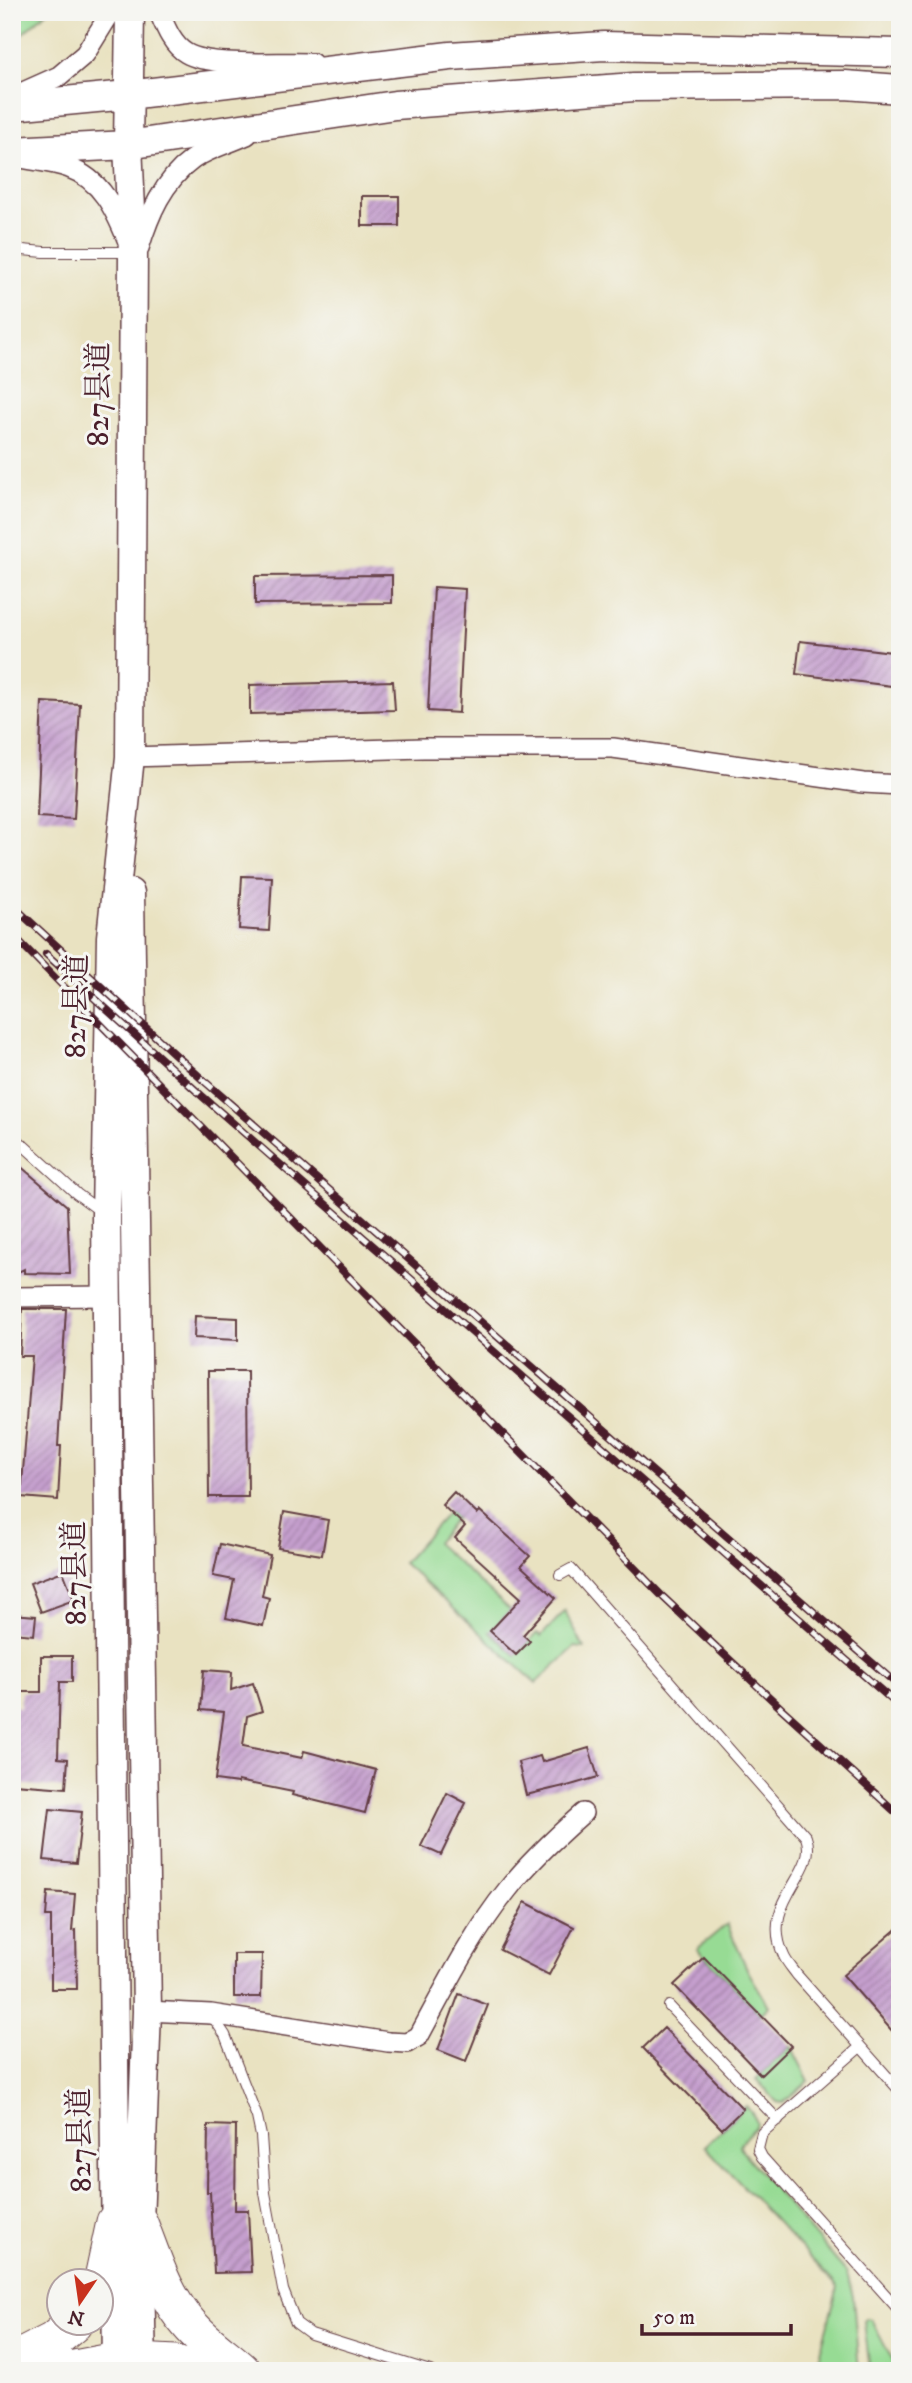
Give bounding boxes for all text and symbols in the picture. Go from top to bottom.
street label: 827县道 [81,342,118,446]
street label: 827县道 [58,953,96,1059]
street label: 827县道 [57,1520,95,1626]
street label: 827县道 [62,2087,100,2193]
north arrow [46,2268,116,2338]
scale bar [642,2292,791,2336]
text: N [66,2304,87,2330]
text: 50 m [653,2305,695,2331]

